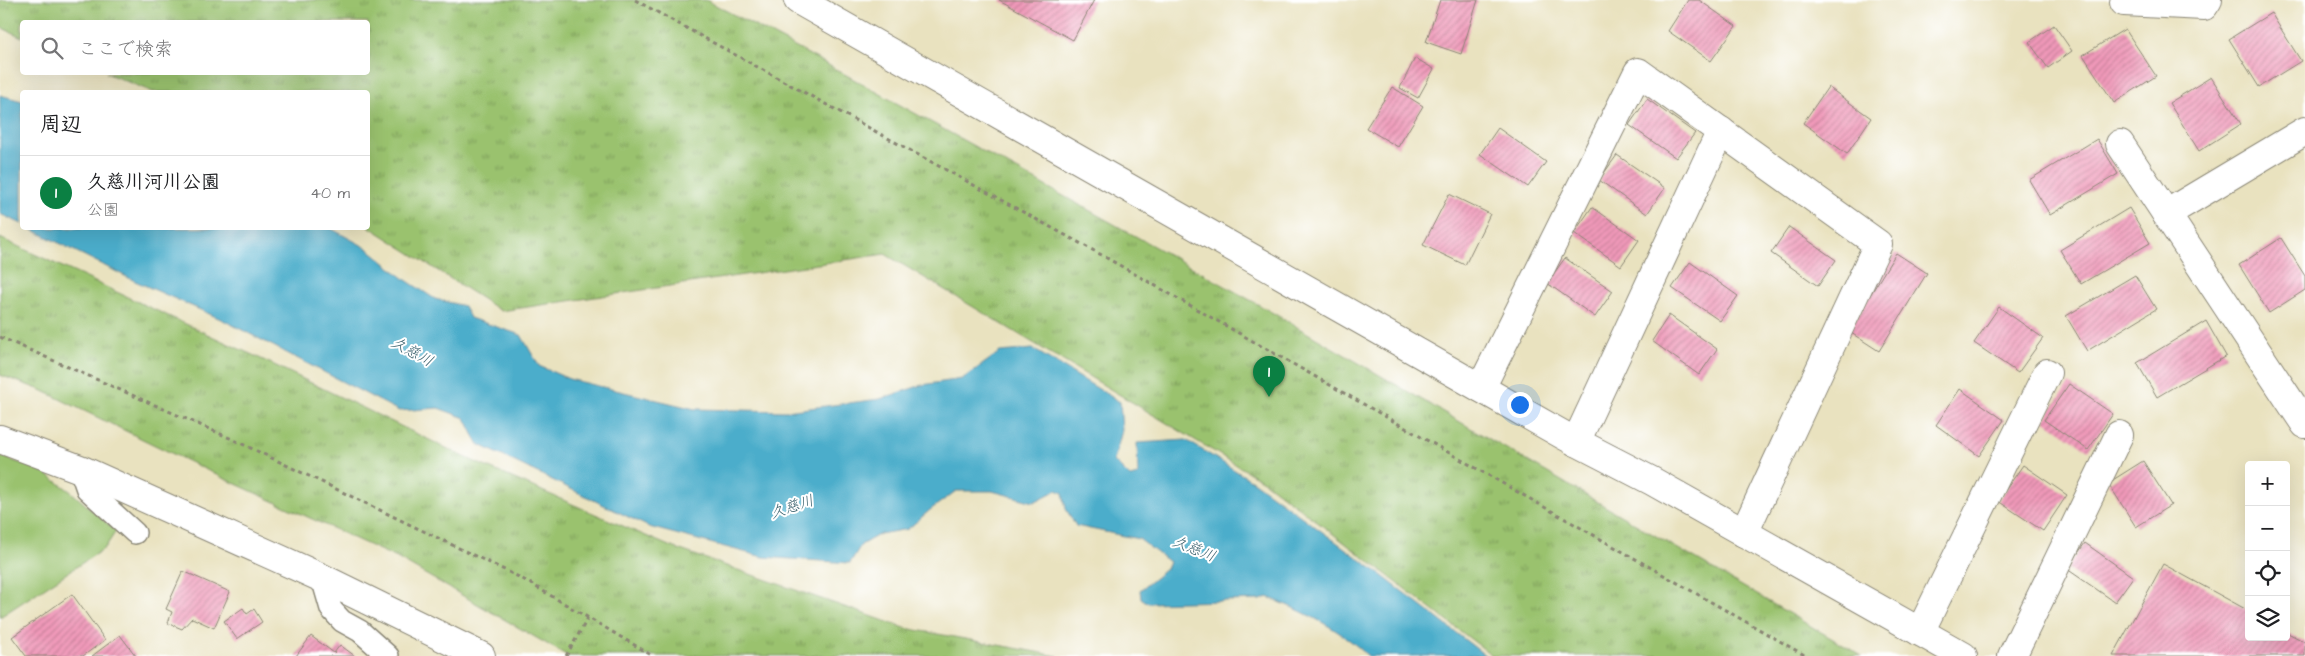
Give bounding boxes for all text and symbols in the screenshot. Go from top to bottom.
search box [20,20,370,75]
icon: search [38,34,66,62]
text: ここで検索 [78,36,173,63]
text: 周辺 [40,110,82,139]
text: 久慈川河川公園 [87,169,220,196]
text: 1 [55,182,57,204]
text: 40 m [310,182,350,204]
text: 公園 [87,199,119,221]
water label: 久慈川 [387,332,437,372]
pin: 1 [1253,356,1285,397]
your location [1507,392,1533,418]
map controls [2245,461,2290,641]
button: + [2245,461,2290,506]
water label: 久慈川 [767,490,817,524]
button: − [2245,506,2290,551]
water label: 久慈川 [1169,531,1219,567]
button: locate [2245,551,2290,596]
button: layers [2245,596,2290,641]

